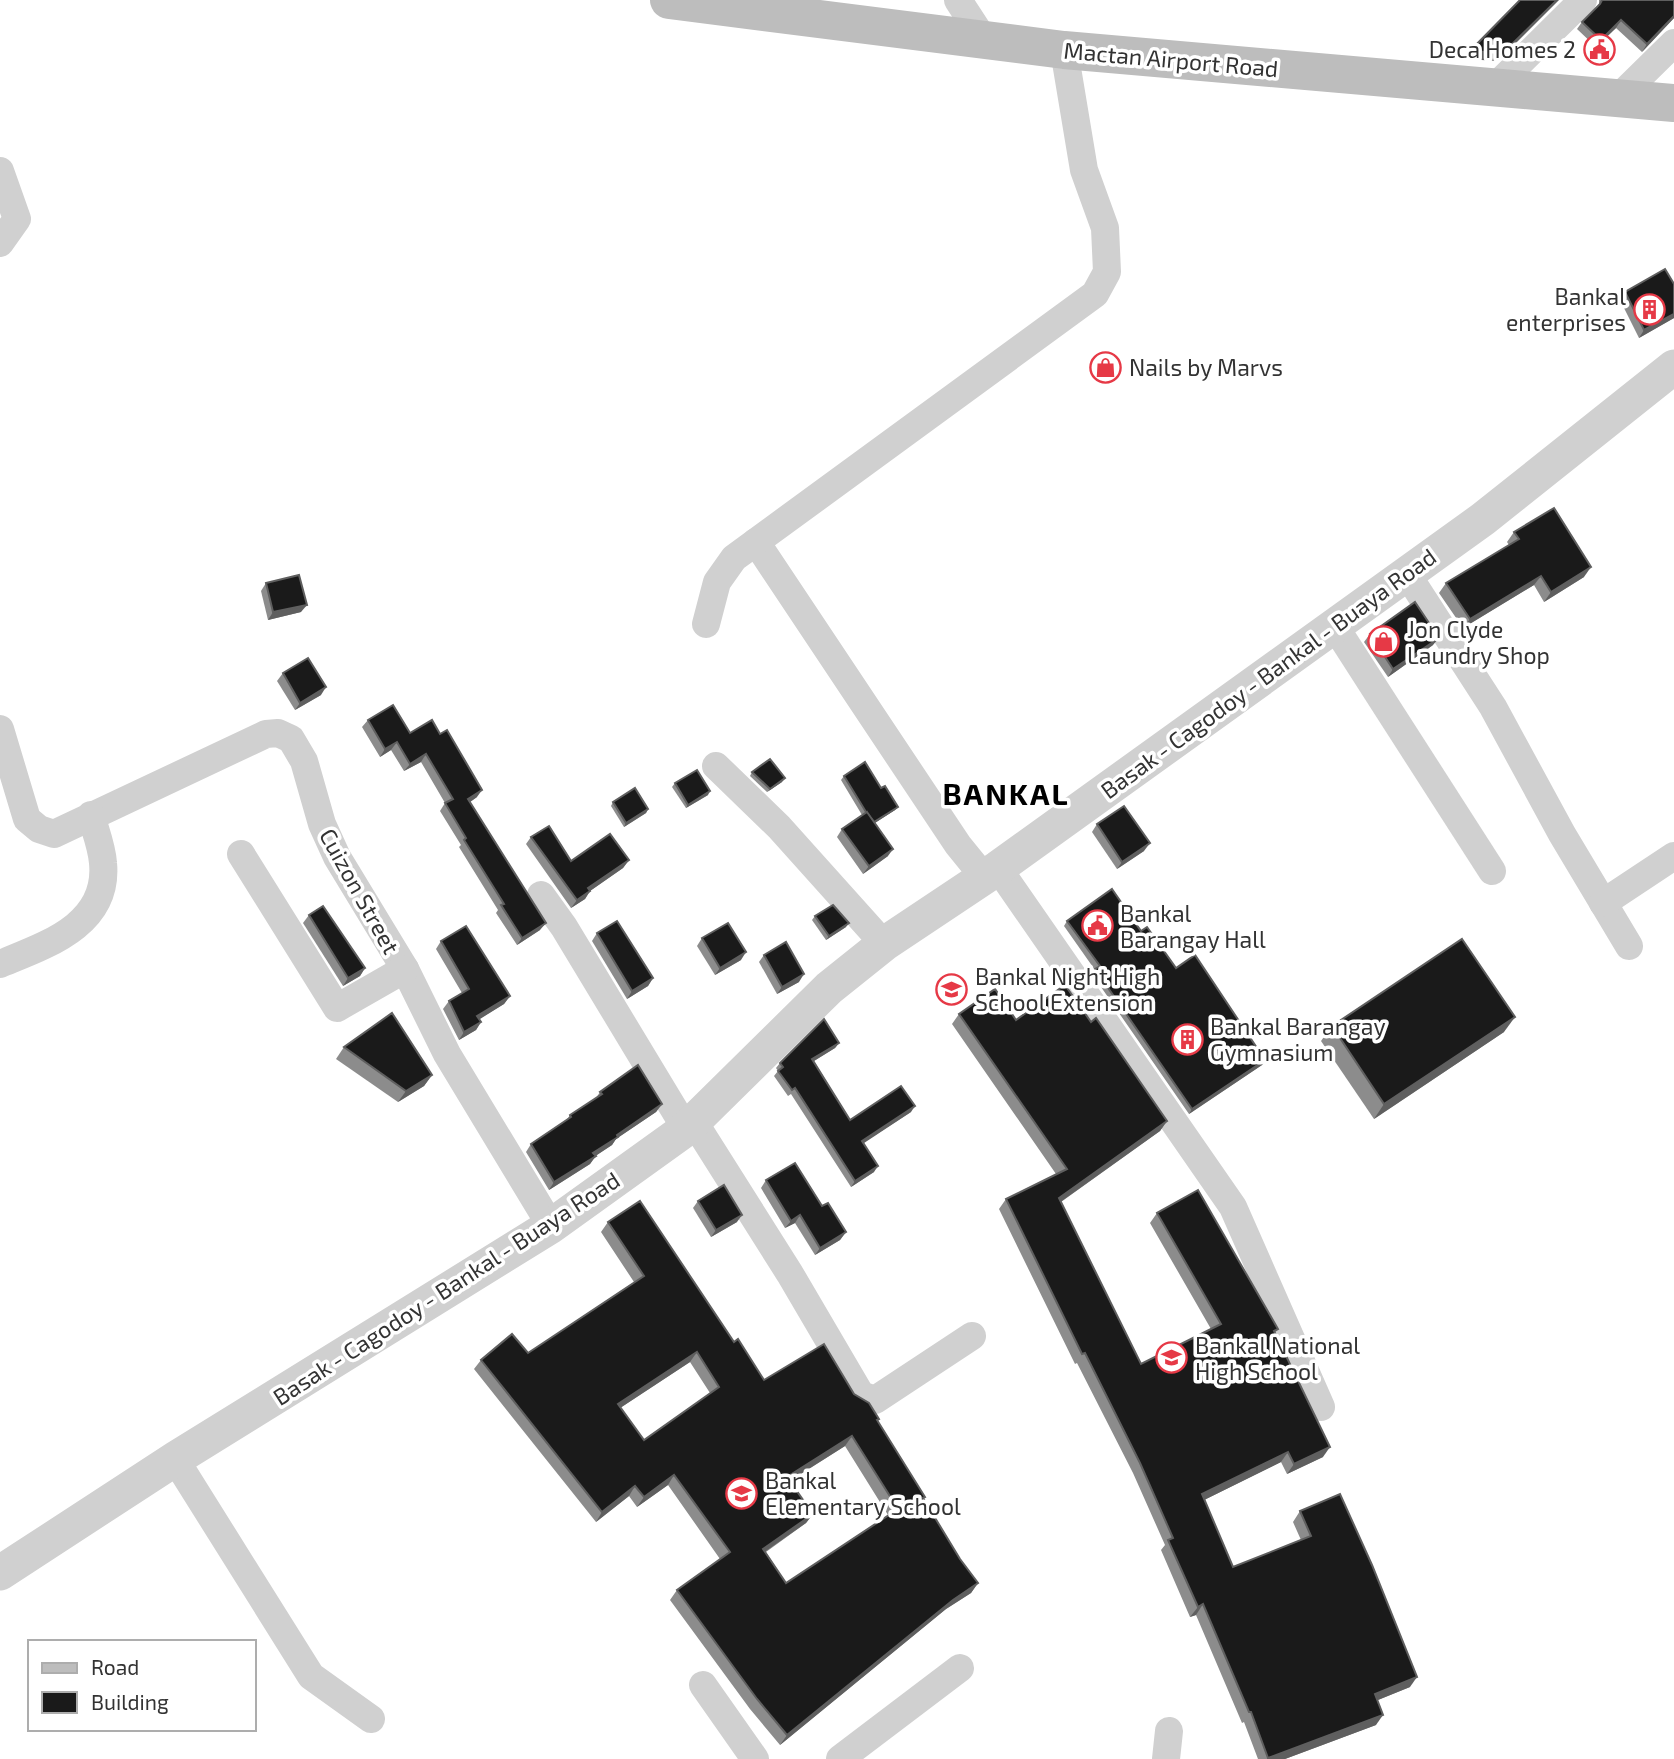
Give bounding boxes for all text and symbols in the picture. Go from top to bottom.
public building icon: Deca Homes 2 [1582,32,1616,66]
place label: Deca Homes 2 [1429,35,1576,63]
street label: Mactan Airport Road [1063,36,1279,82]
place label: Bankal enterprises [1506,282,1626,336]
building icon: Bankal enterprises [1632,292,1666,326]
shop icon: Nails by Marvs [1089,350,1123,384]
place label: Nails by Marvs [1129,353,1283,381]
street label: Basak - Cagodoy - Bankal - Buaya Road [1095,542,1441,804]
place label: Jon Clyde Laundry Shop [1407,615,1550,669]
shop icon: Jon Clyde Laundry Shop [1367,625,1401,659]
district label: BANKAL [942,775,1070,811]
street label: Cuizon Street [314,823,406,959]
place label: Bankal Barangay Hall [1120,899,1266,953]
public building icon: Bankal Barangay Hall [1080,909,1114,943]
place label: Bankal Night High School Extension [975,962,1160,1016]
school or university icon: Bankal Night High School Extension [935,972,969,1006]
place label: Bankal Barangay Gymnasium [1210,1012,1386,1066]
building icon: Bankal Barangay Gymnasium [1170,1022,1204,1056]
street label: Basak - Cagodoy - Bankal - Buaya Road [268,1165,624,1411]
place label: Bankal National High School [1195,1331,1360,1385]
school or university icon: Bankal National High School [1155,1341,1189,1375]
place label: Bankal Elementary School [765,1466,961,1520]
school or university icon: Bankal Elementary School [725,1476,759,1510]
legend [28,1640,256,1731]
text: Road [91,1654,139,1679]
text: Building [91,1689,169,1714]

